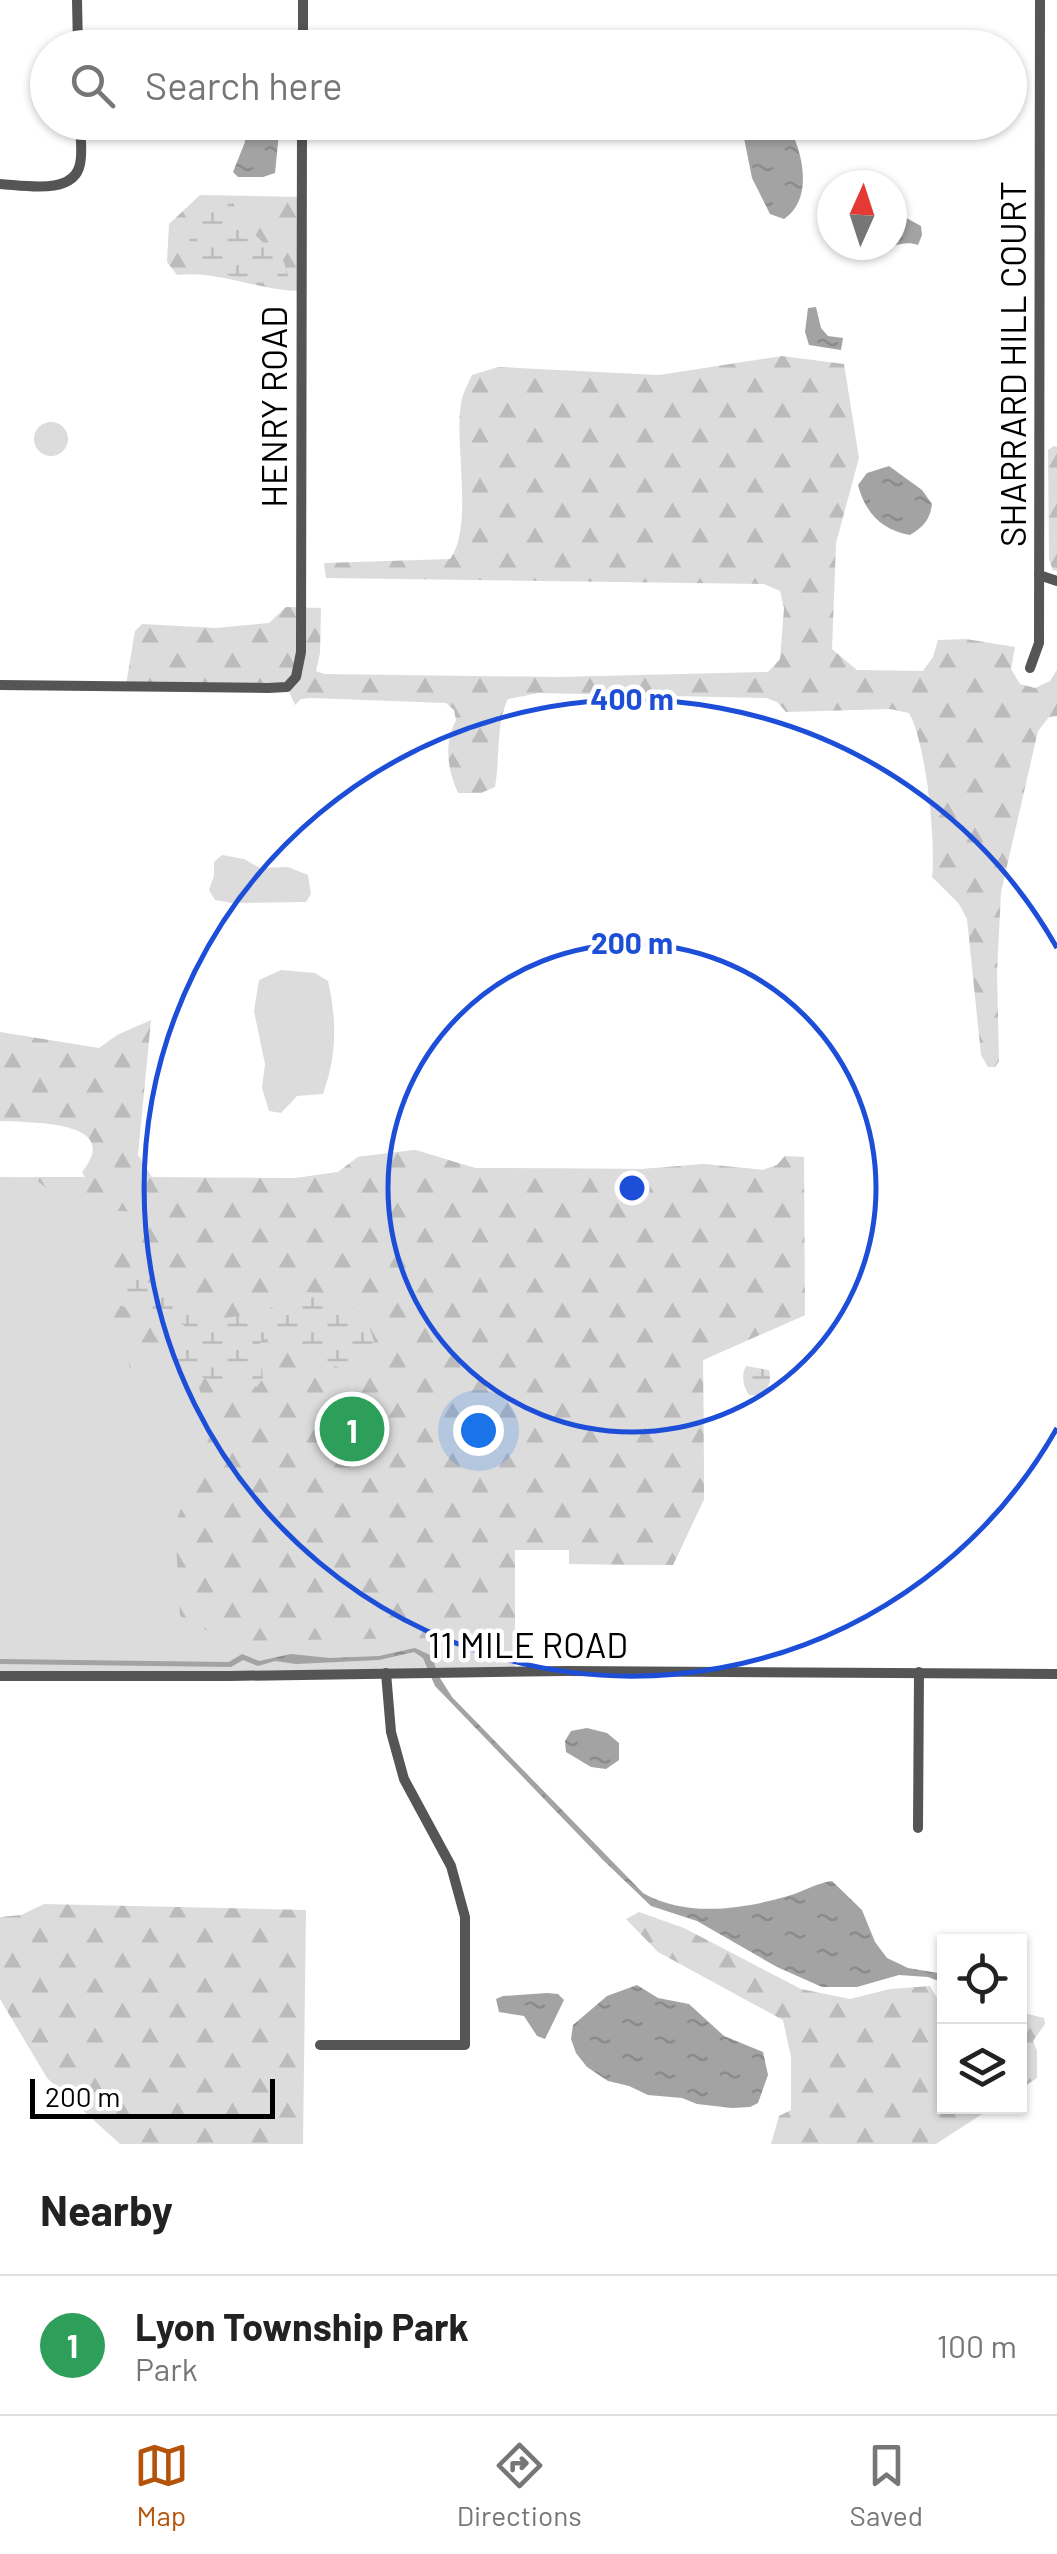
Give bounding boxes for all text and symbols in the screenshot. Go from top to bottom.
search box [30,30,1027,140]
icon: search [65,58,120,113]
text: Search here [145,62,343,108]
north arrow [817,170,907,260]
street label: SHARRARD HILL COURT [991,181,1033,547]
street label: HENRY ROAD [252,306,294,508]
text: 400 m [590,680,674,716]
text: 200 m [591,924,673,960]
centre of rings [614,1170,650,1206]
pin: 1 [320,1392,384,1466]
your location [453,1405,504,1456]
street label: 11 MILE ROAD [428,1623,628,1665]
map controls [937,1934,1027,2114]
button: locate [937,1934,1027,2024]
button: layers [937,2024,1027,2114]
scale bar [30,2074,275,2118]
text: 200 m [45,2079,120,2113]
text: Nearby [40,2184,173,2234]
text: Lyon Township Park [135,2303,469,2349]
text: 1 [67,2326,78,2364]
text: 100 m [937,2326,1017,2364]
text: Park [135,2349,198,2387]
tab: Map [134,2438,189,2532]
tab: Directions [457,2438,582,2532]
tab: Saved [850,2438,923,2532]

